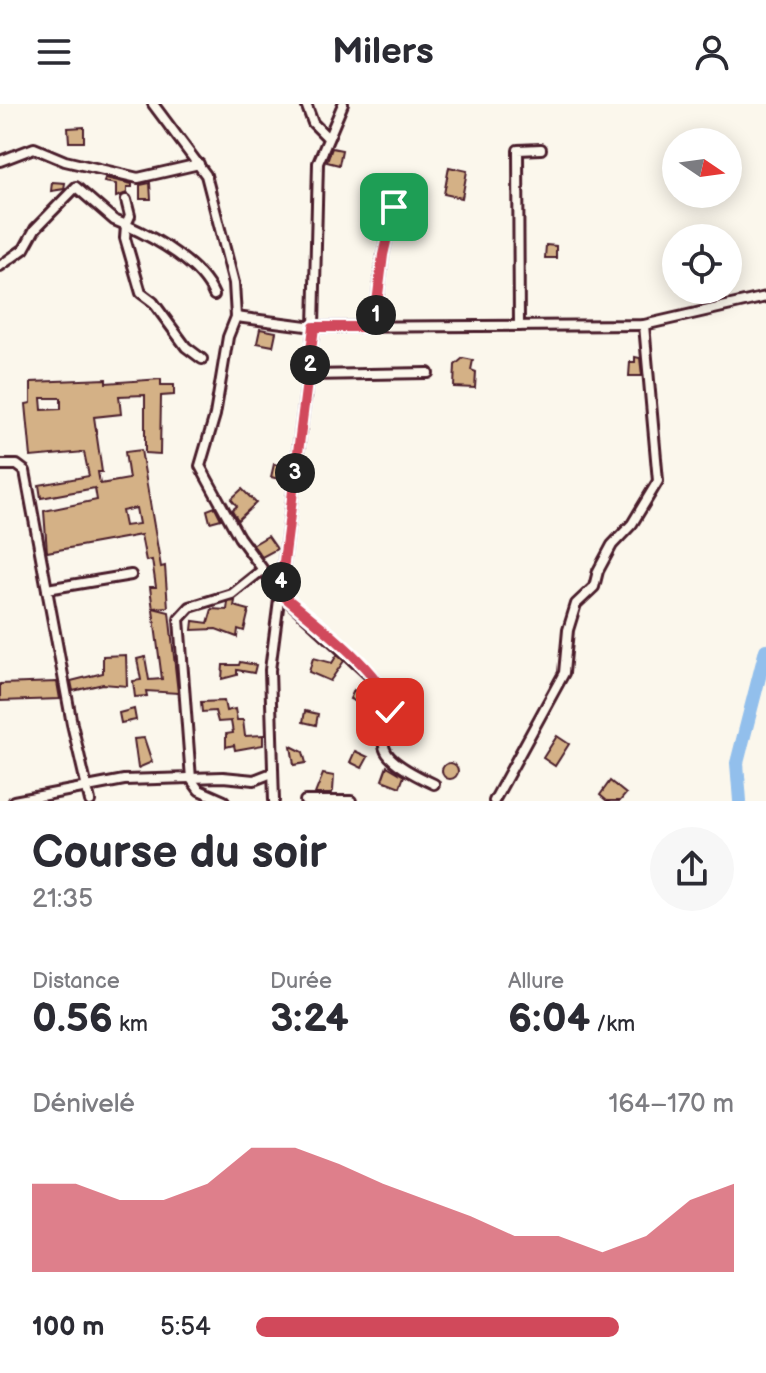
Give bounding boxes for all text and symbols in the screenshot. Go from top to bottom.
icon: menu [32,30,76,74]
icon: person [690,30,734,74]
text: Milers [332,31,434,74]
north arrow [662,128,742,208]
map controls [662,128,742,304]
pin [360,173,428,241]
icon: arrive [372,185,416,229]
button: locate [662,224,742,304]
pin: 1 [356,295,396,335]
text: 1 [371,301,381,328]
pin: 2 [290,345,330,385]
text: 2 [303,351,317,378]
pin: 3 [275,453,315,493]
text: 3 [289,459,301,486]
pin: 4 [261,562,301,602]
text: 4 [275,568,287,595]
pin [356,678,424,746]
icon: check [368,690,412,734]
text: Course du soir [32,827,327,880]
button: share [650,827,734,911]
text: 21:35 [32,884,93,915]
text: Distance [32,968,120,995]
text: Durée [270,968,332,995]
text: Allure [508,968,564,995]
text: 0.56 [32,995,113,1043]
text: 3:24 [270,995,349,1043]
text: 6:04 [508,995,590,1043]
text: km [113,1011,148,1038]
text: /km [590,1011,635,1038]
text: Dénivelé [32,1089,135,1120]
text: 164–170 m [608,1089,734,1120]
text: 100 m [32,1312,105,1343]
text: 5:54 [160,1312,211,1343]

